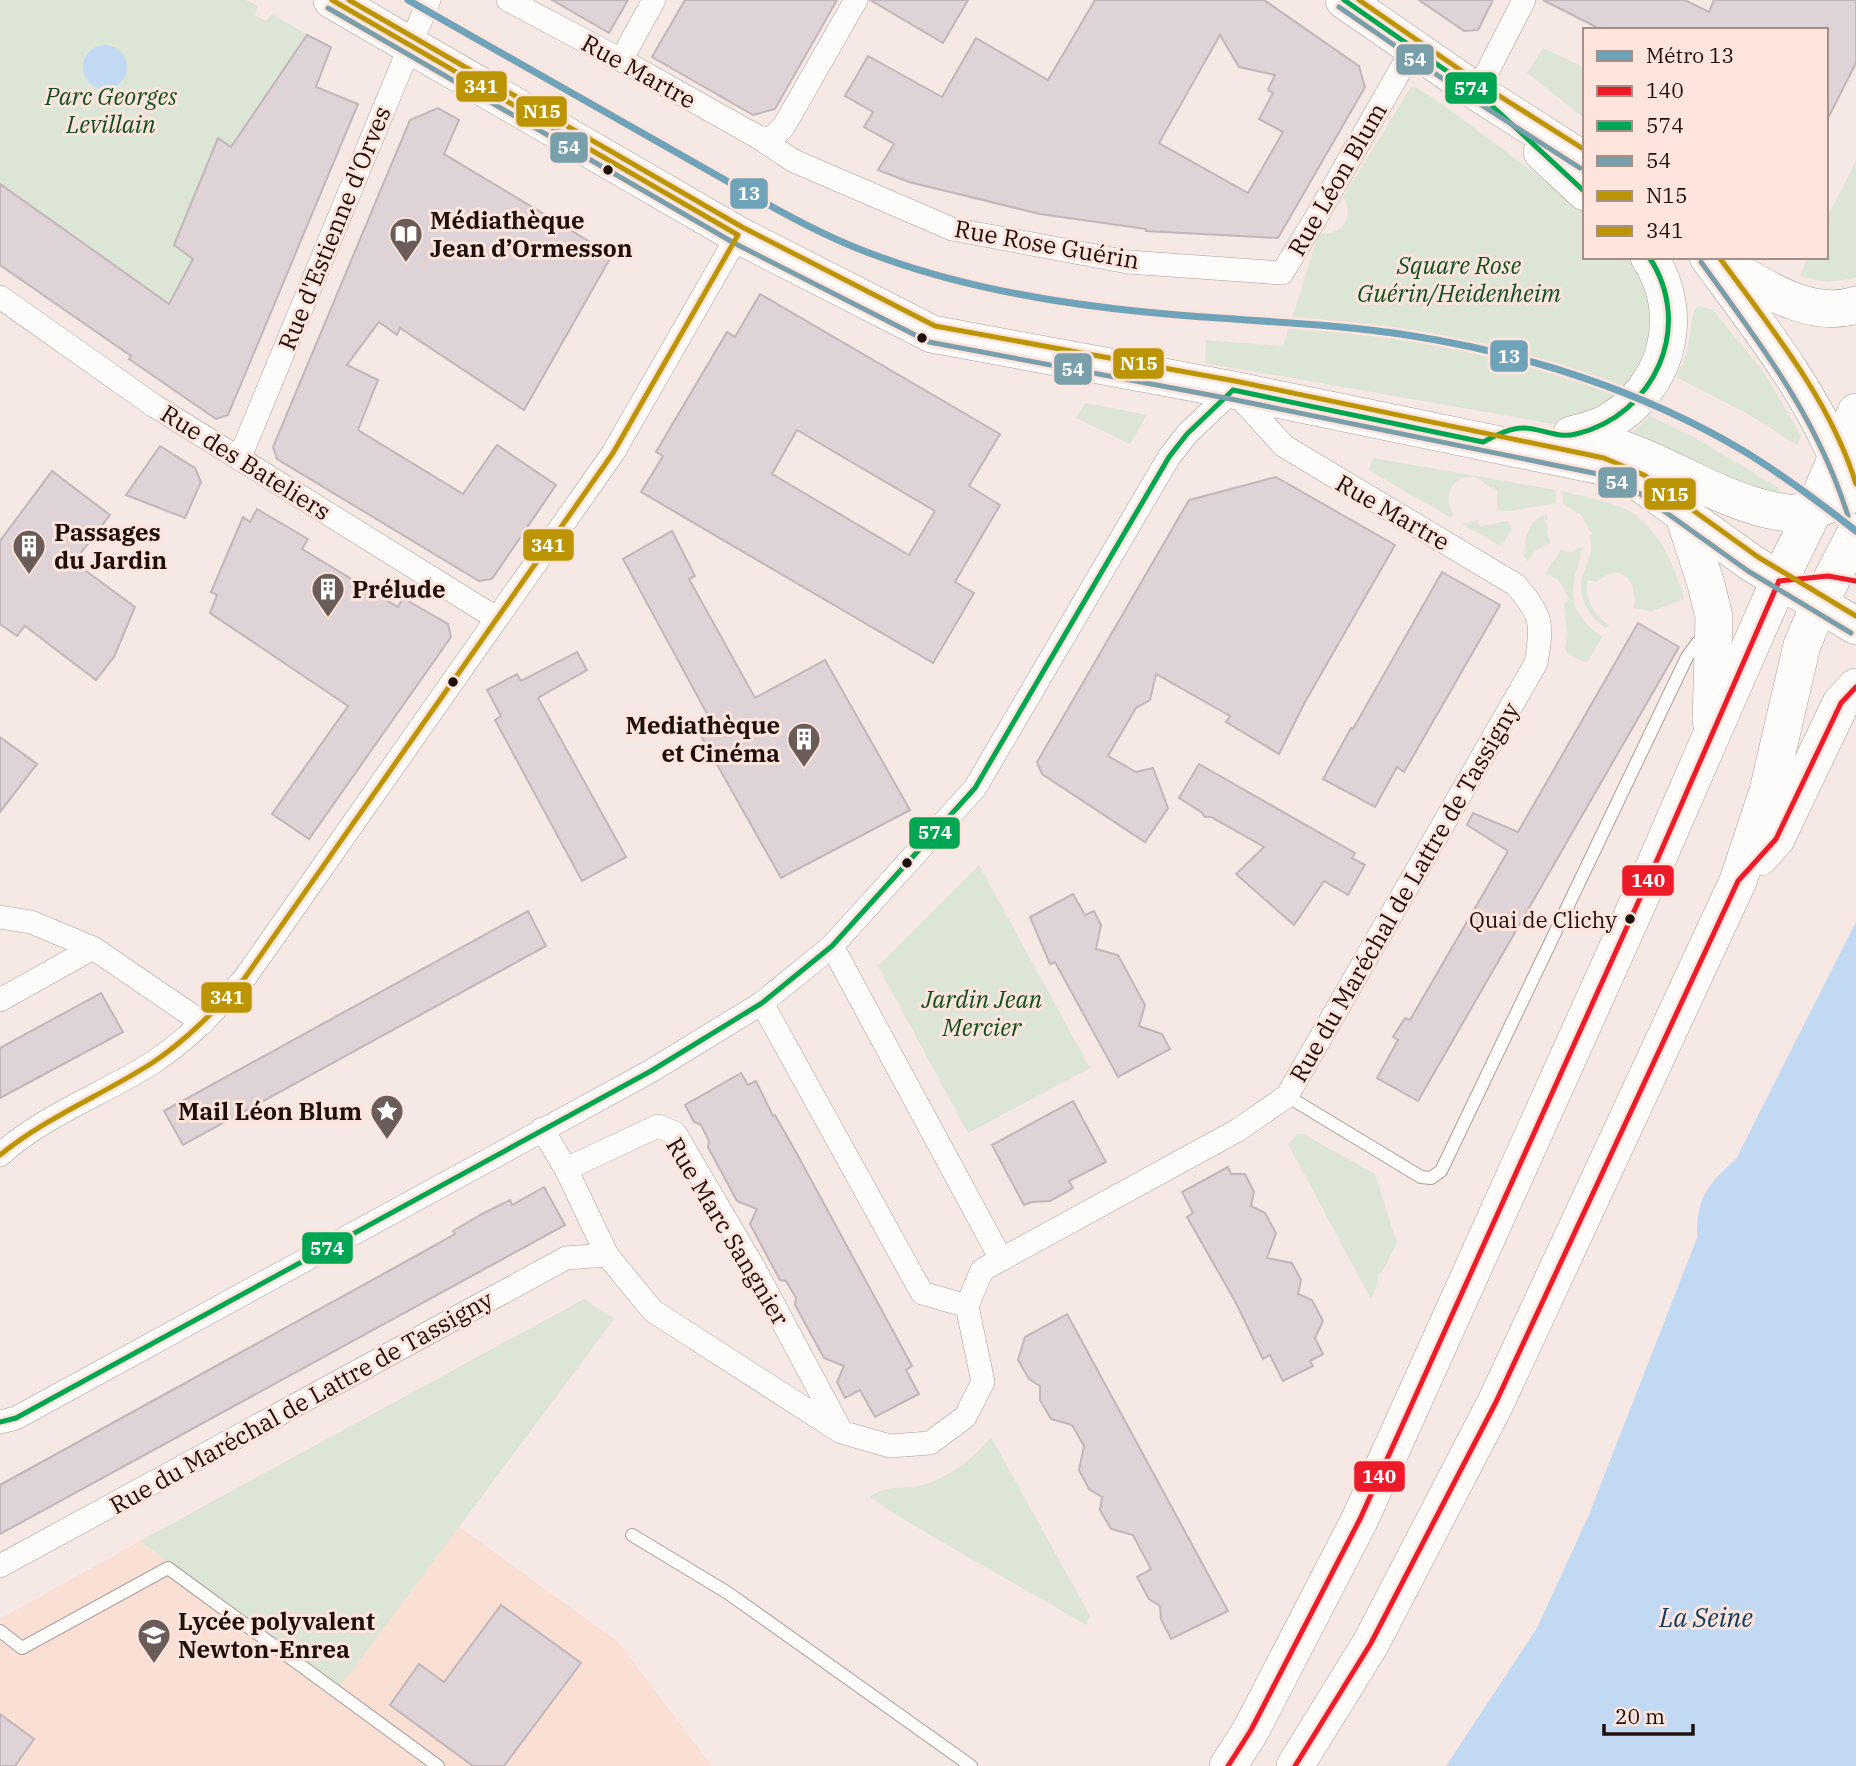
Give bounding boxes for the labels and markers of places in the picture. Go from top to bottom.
unlabelled marker [601,163,615,177]
place label: Médiathèque Jean d’Ormesson [430,204,633,264]
library icon: Médiathèque Jean d’Ormesson [387,215,425,264]
unlabelled marker [915,331,929,345]
place label: Passages du Jardin [54,516,167,576]
building icon: Passages du Jardin [10,527,48,576]
building icon: Prélude [309,570,347,619]
place label: Prélude [352,573,446,605]
unlabelled marker [446,675,460,689]
place label: Mediathèque et Cinéma [625,709,780,769]
building icon: Mediathèque et Cinéma [785,720,823,769]
unlabelled marker [900,856,914,870]
place label: Quai de Clichy [1469,905,1617,934]
marker: Quai de Clichy [1623,912,1637,926]
place icon: Mail Léon Blum [368,1092,406,1141]
place label: Mail Léon Blum [178,1095,362,1127]
place label: Lycée polyvalent Newton-Enrea [178,1605,375,1665]
school or university icon: Lycée polyvalent Newton-Enrea [135,1616,173,1665]

